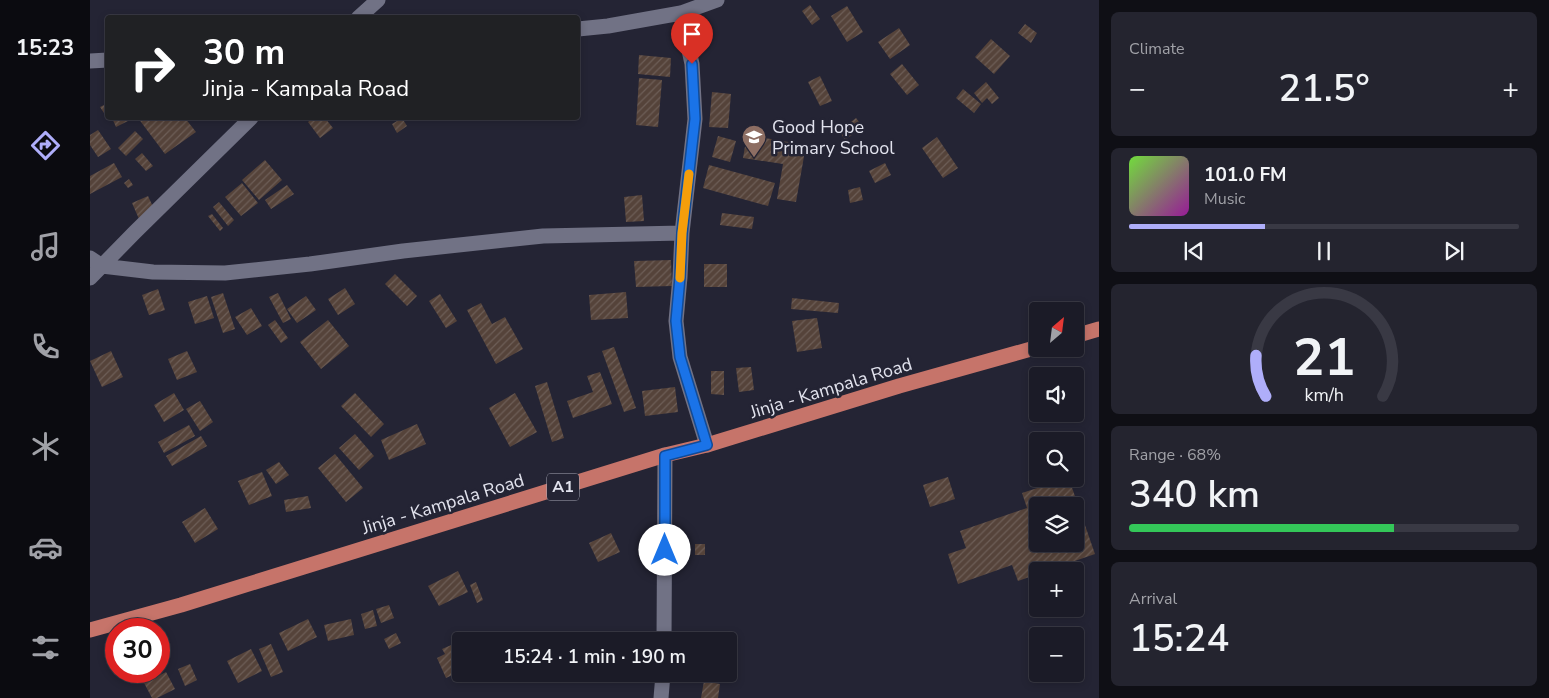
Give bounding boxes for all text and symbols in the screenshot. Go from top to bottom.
pin [671,13,713,64]
icon: arrive [678,20,706,48]
text: 30 m [203,29,285,76]
text: 15:23 [16,33,74,63]
icon: right [120,35,185,100]
text: Climate [1129,38,1184,60]
text: 21.5° [1278,63,1370,114]
text: − [1129,70,1146,108]
text: + [1502,70,1519,108]
text: Jinja - Kampala Road [203,74,409,104]
place label: Good Hope Primary School [772,115,895,160]
school or university icon: Good Hope Primary School [741,124,767,158]
icon: directions [28,128,63,163]
text: 101.0 FM [1204,162,1287,188]
text: Music [1204,188,1245,210]
icon: music [28,229,63,264]
icon: previous [1180,237,1208,265]
icon: pause [1310,237,1338,265]
icon: next [1440,237,1468,265]
north arrow [1029,302,1084,358]
map controls [1029,302,1084,682]
text: 21 [1293,322,1355,393]
icon: phone [28,329,63,364]
street label: Jinja - Kampala Road [746,352,915,424]
button: sound [1029,367,1084,422]
text: km/h [1304,383,1344,407]
icon: climate [28,429,63,464]
button: search [1029,432,1084,487]
text: Range · 68% [1129,444,1221,466]
street label: Jinja - Kampala Road [358,468,527,540]
text: 340 km [1129,469,1260,520]
road number: A1 [547,474,579,501]
button: layers [1029,497,1084,552]
position arrow [638,523,690,575]
icon: car [28,530,63,565]
button: + [1029,562,1084,617]
text: Arrival [1129,588,1177,610]
text: 15:24 [1129,613,1229,664]
speed limit sign: 30 [105,618,170,683]
button: − [1029,627,1084,682]
icon: filters [28,630,63,665]
text: 15:24 · 1 min · 190 m [503,644,686,670]

